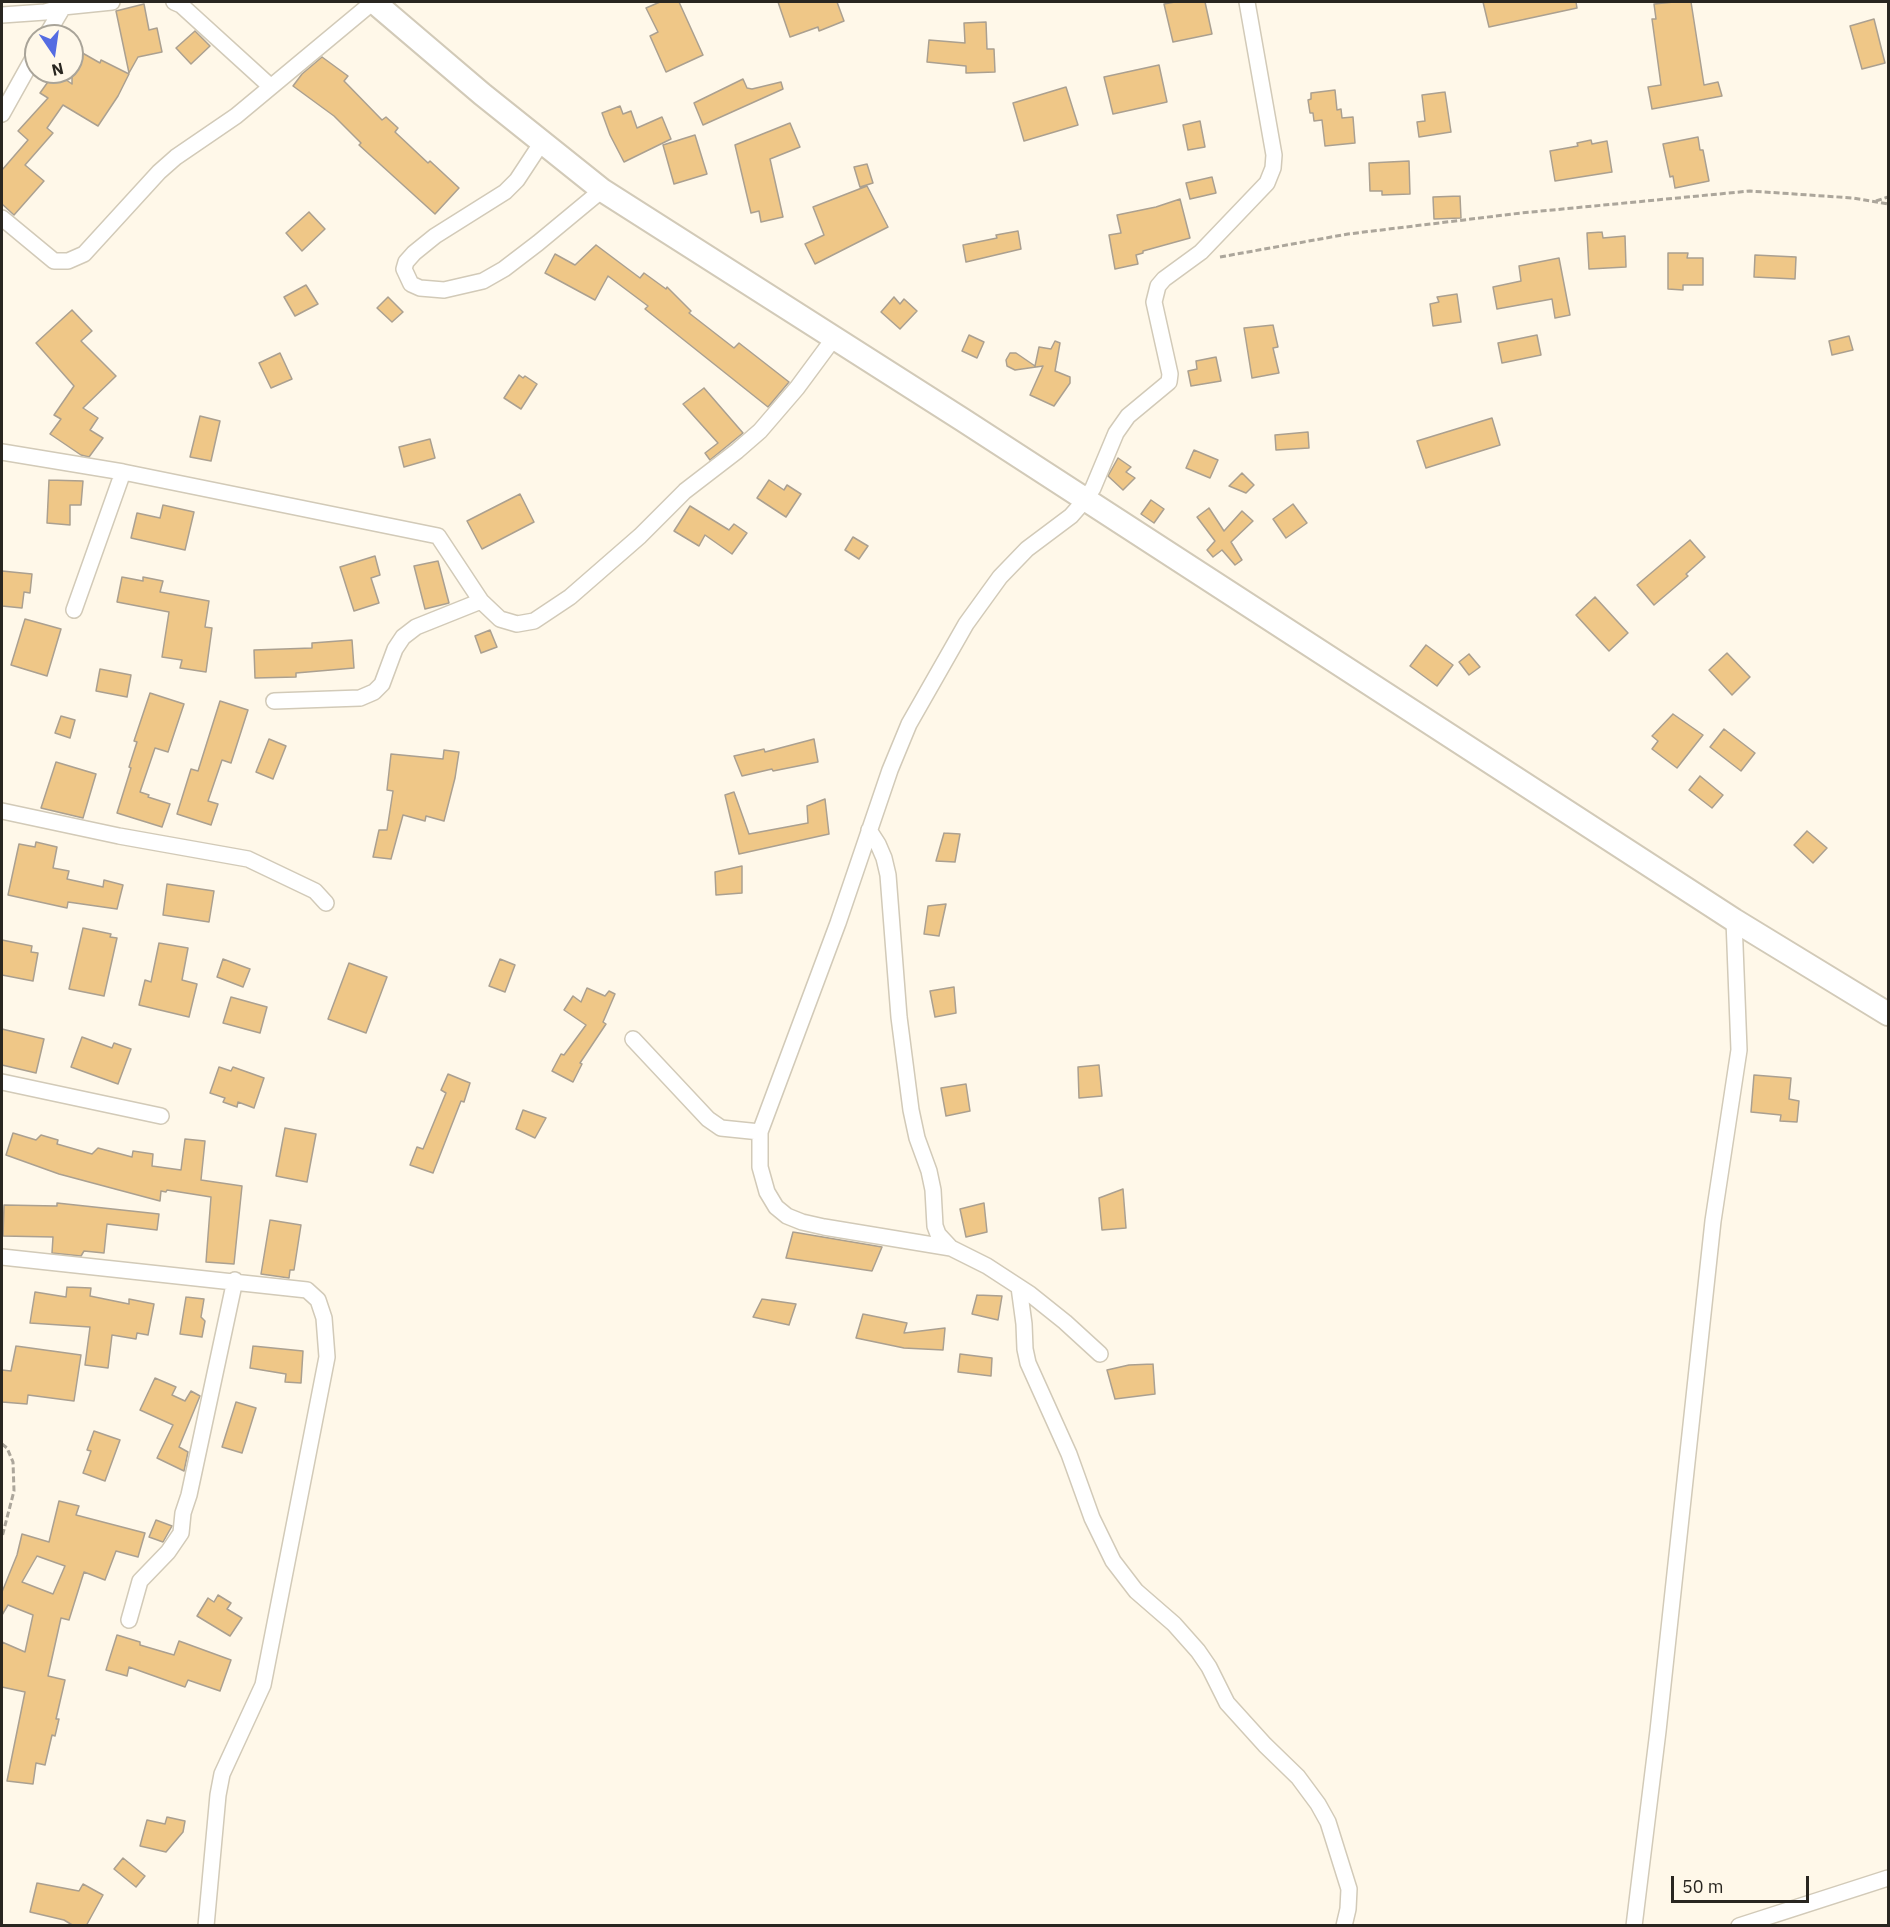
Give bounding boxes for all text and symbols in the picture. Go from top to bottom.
north arrow [24,24,84,84]
text: N [50,59,65,81]
scale bar [1674,1864,1812,1902]
text: 50 m [1682,1875,1724,1898]

